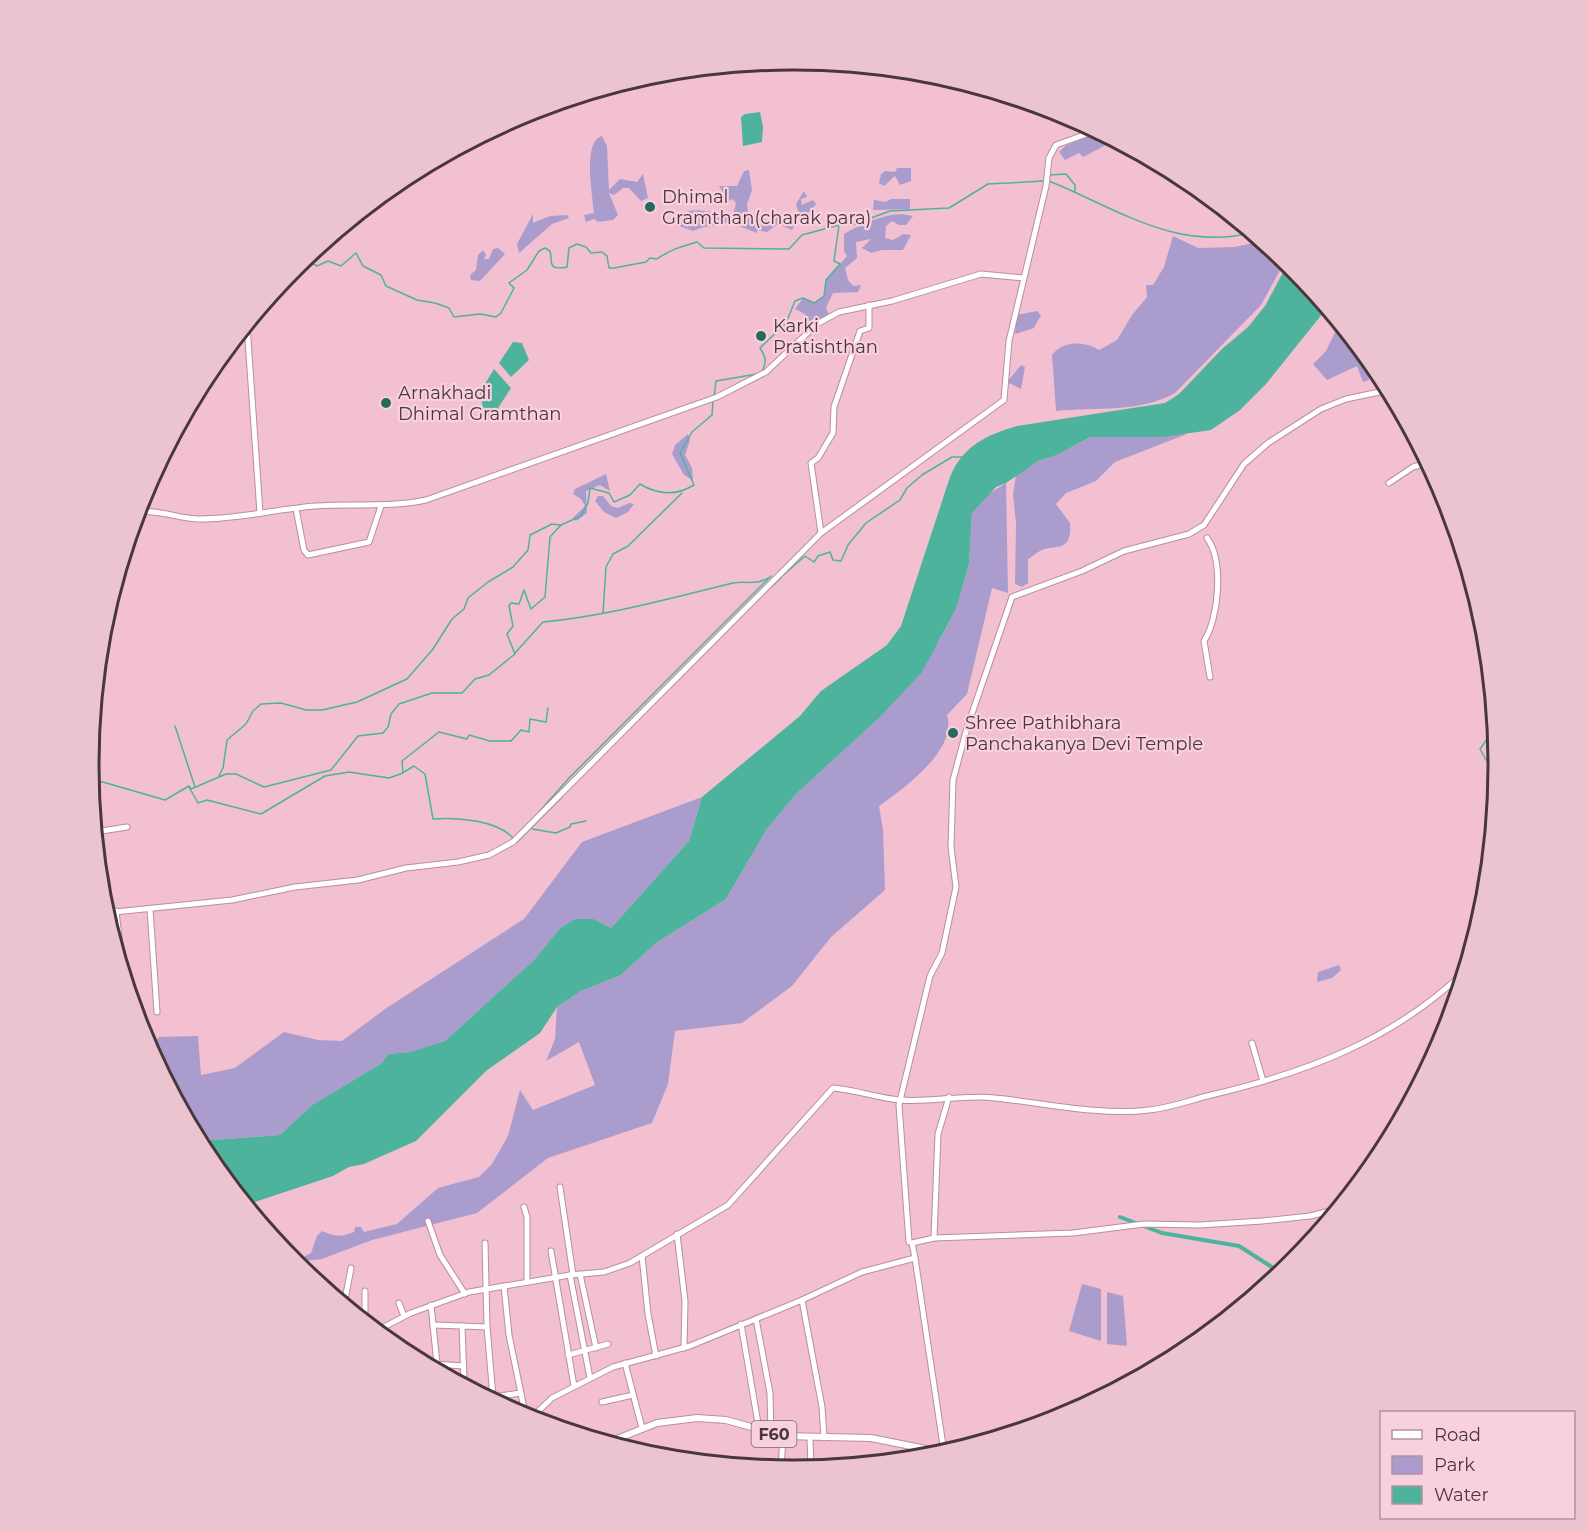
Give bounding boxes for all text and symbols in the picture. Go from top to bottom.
place label: Dhimal Gramthan(charak para) [662,186,871,229]
marker: Dhimal Gramthan(charak para) [643,200,657,214]
place label: Karki Pratishthan [773,315,878,358]
marker: Karki Pratishthan [754,329,768,343]
place label: Arnakhadi Dhimal Gramthan [398,382,562,425]
marker: Arnakhadi Dhimal Gramthan [379,396,393,410]
place label: Shree Pathibhara Panchakanya Devi Temple [965,712,1203,755]
marker: Shree Pathibhara Panchakanya Devi Temple [946,726,960,740]
legend [1380,1411,1575,1519]
road number: F60 [752,1421,796,1447]
text: Road [1434,1424,1481,1446]
text: Park [1434,1454,1475,1476]
text: Water [1434,1484,1489,1506]

